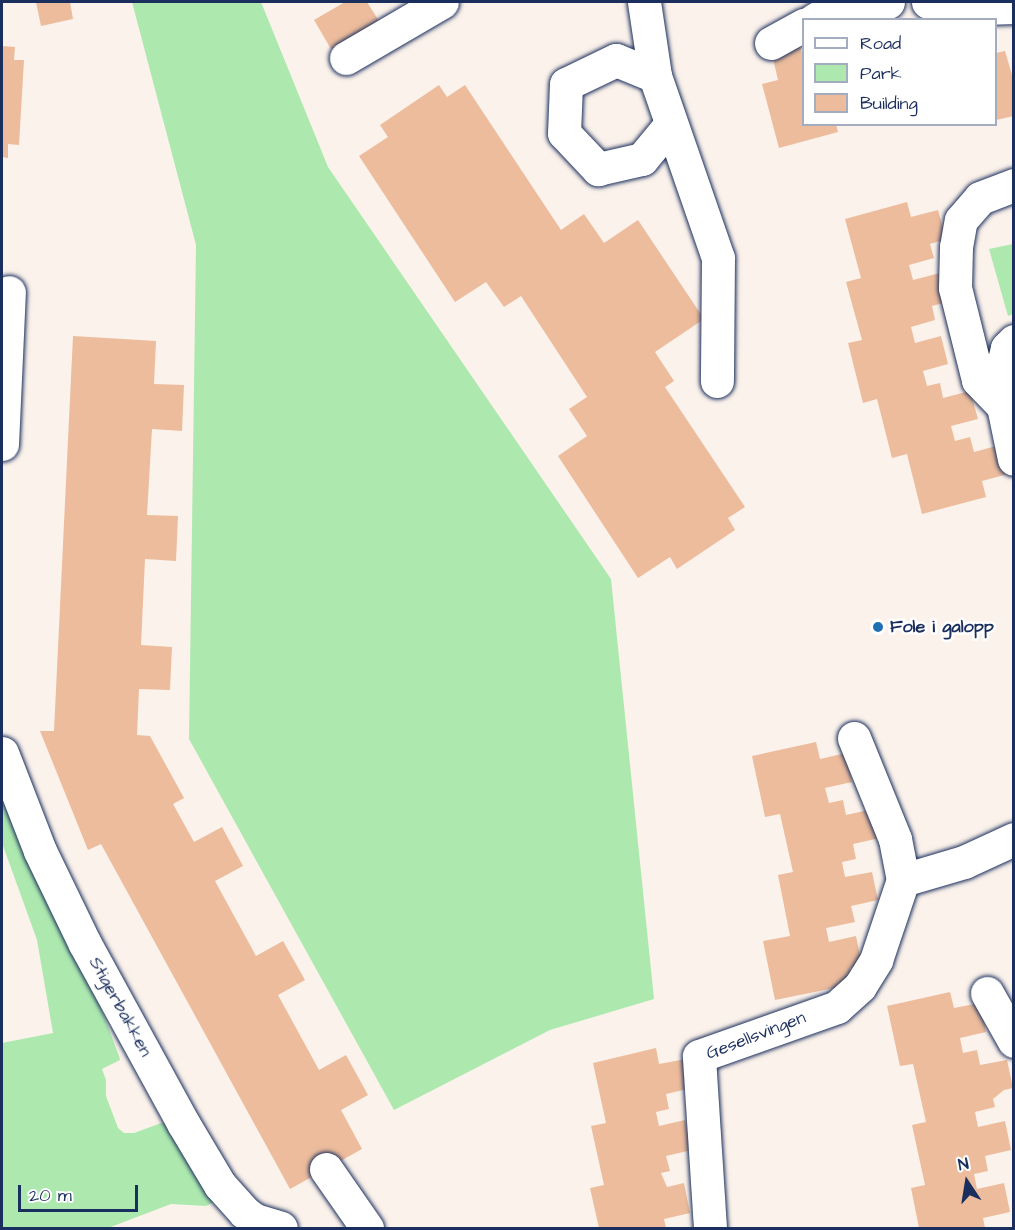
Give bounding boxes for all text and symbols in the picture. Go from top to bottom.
legend [802,18,997,126]
text: Road [860,31,901,56]
text: Park [860,61,902,86]
text: Building [860,91,918,116]
place label: Fole i galopp [890,616,994,638]
marker: Fole i galopp [871,620,885,634]
street label: Stigerbakken [84,953,156,1061]
street label: Gesellsvingen [703,1007,809,1065]
north arrow [937,1152,997,1212]
text: N [956,1153,970,1176]
scale bar [21,1173,141,1211]
text: 20 m [29,1183,72,1208]

